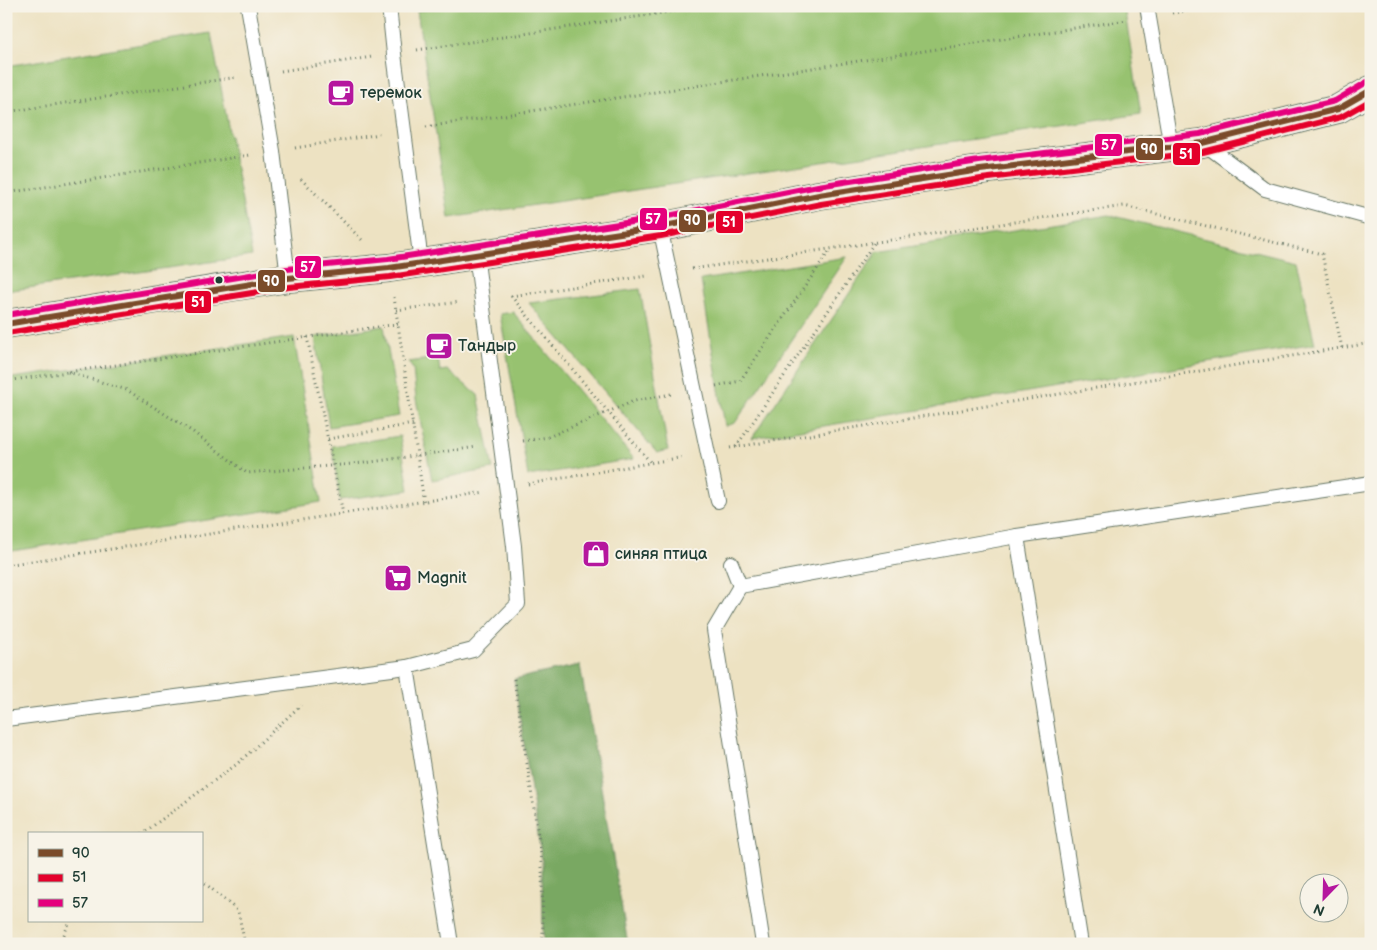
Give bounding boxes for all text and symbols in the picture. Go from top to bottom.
cafe icon: теремок [326,78,356,108]
place label: теремок [360,84,422,103]
line badge: 57 [1094,133,1123,157]
text: 57 [1101,137,1117,154]
line badge: 90 [1135,137,1164,161]
text: 90 [1141,141,1158,158]
line badge: 51 [1172,142,1201,166]
text: 51 [1179,146,1193,163]
line badge: 57 [639,207,668,231]
line badge: 90 [678,209,707,233]
line badge: 51 [715,210,744,234]
text: 57 [645,211,661,228]
text: 90 [684,212,701,229]
text: 51 [722,214,736,231]
line badge: 57 [294,255,322,279]
text: 57 [300,259,316,276]
line badge: 90 [257,269,286,293]
text: 90 [263,273,280,290]
unlabelled marker [214,275,224,285]
line badge: 51 [184,290,212,314]
text: 51 [191,294,205,311]
cafe icon: Тандыр [424,331,454,361]
place label: Тандыр [458,337,516,356]
shop icon: синяя птица [581,539,611,569]
place label: синяя птица [615,545,708,564]
supermarket icon: Magnit [383,563,413,593]
place label: Magnit [417,569,467,588]
legend [28,832,202,922]
text: 90 [72,844,90,863]
text: 51 [72,868,86,887]
north arrow [1300,872,1350,922]
text: 57 [72,894,89,913]
text: N [1311,900,1327,919]

